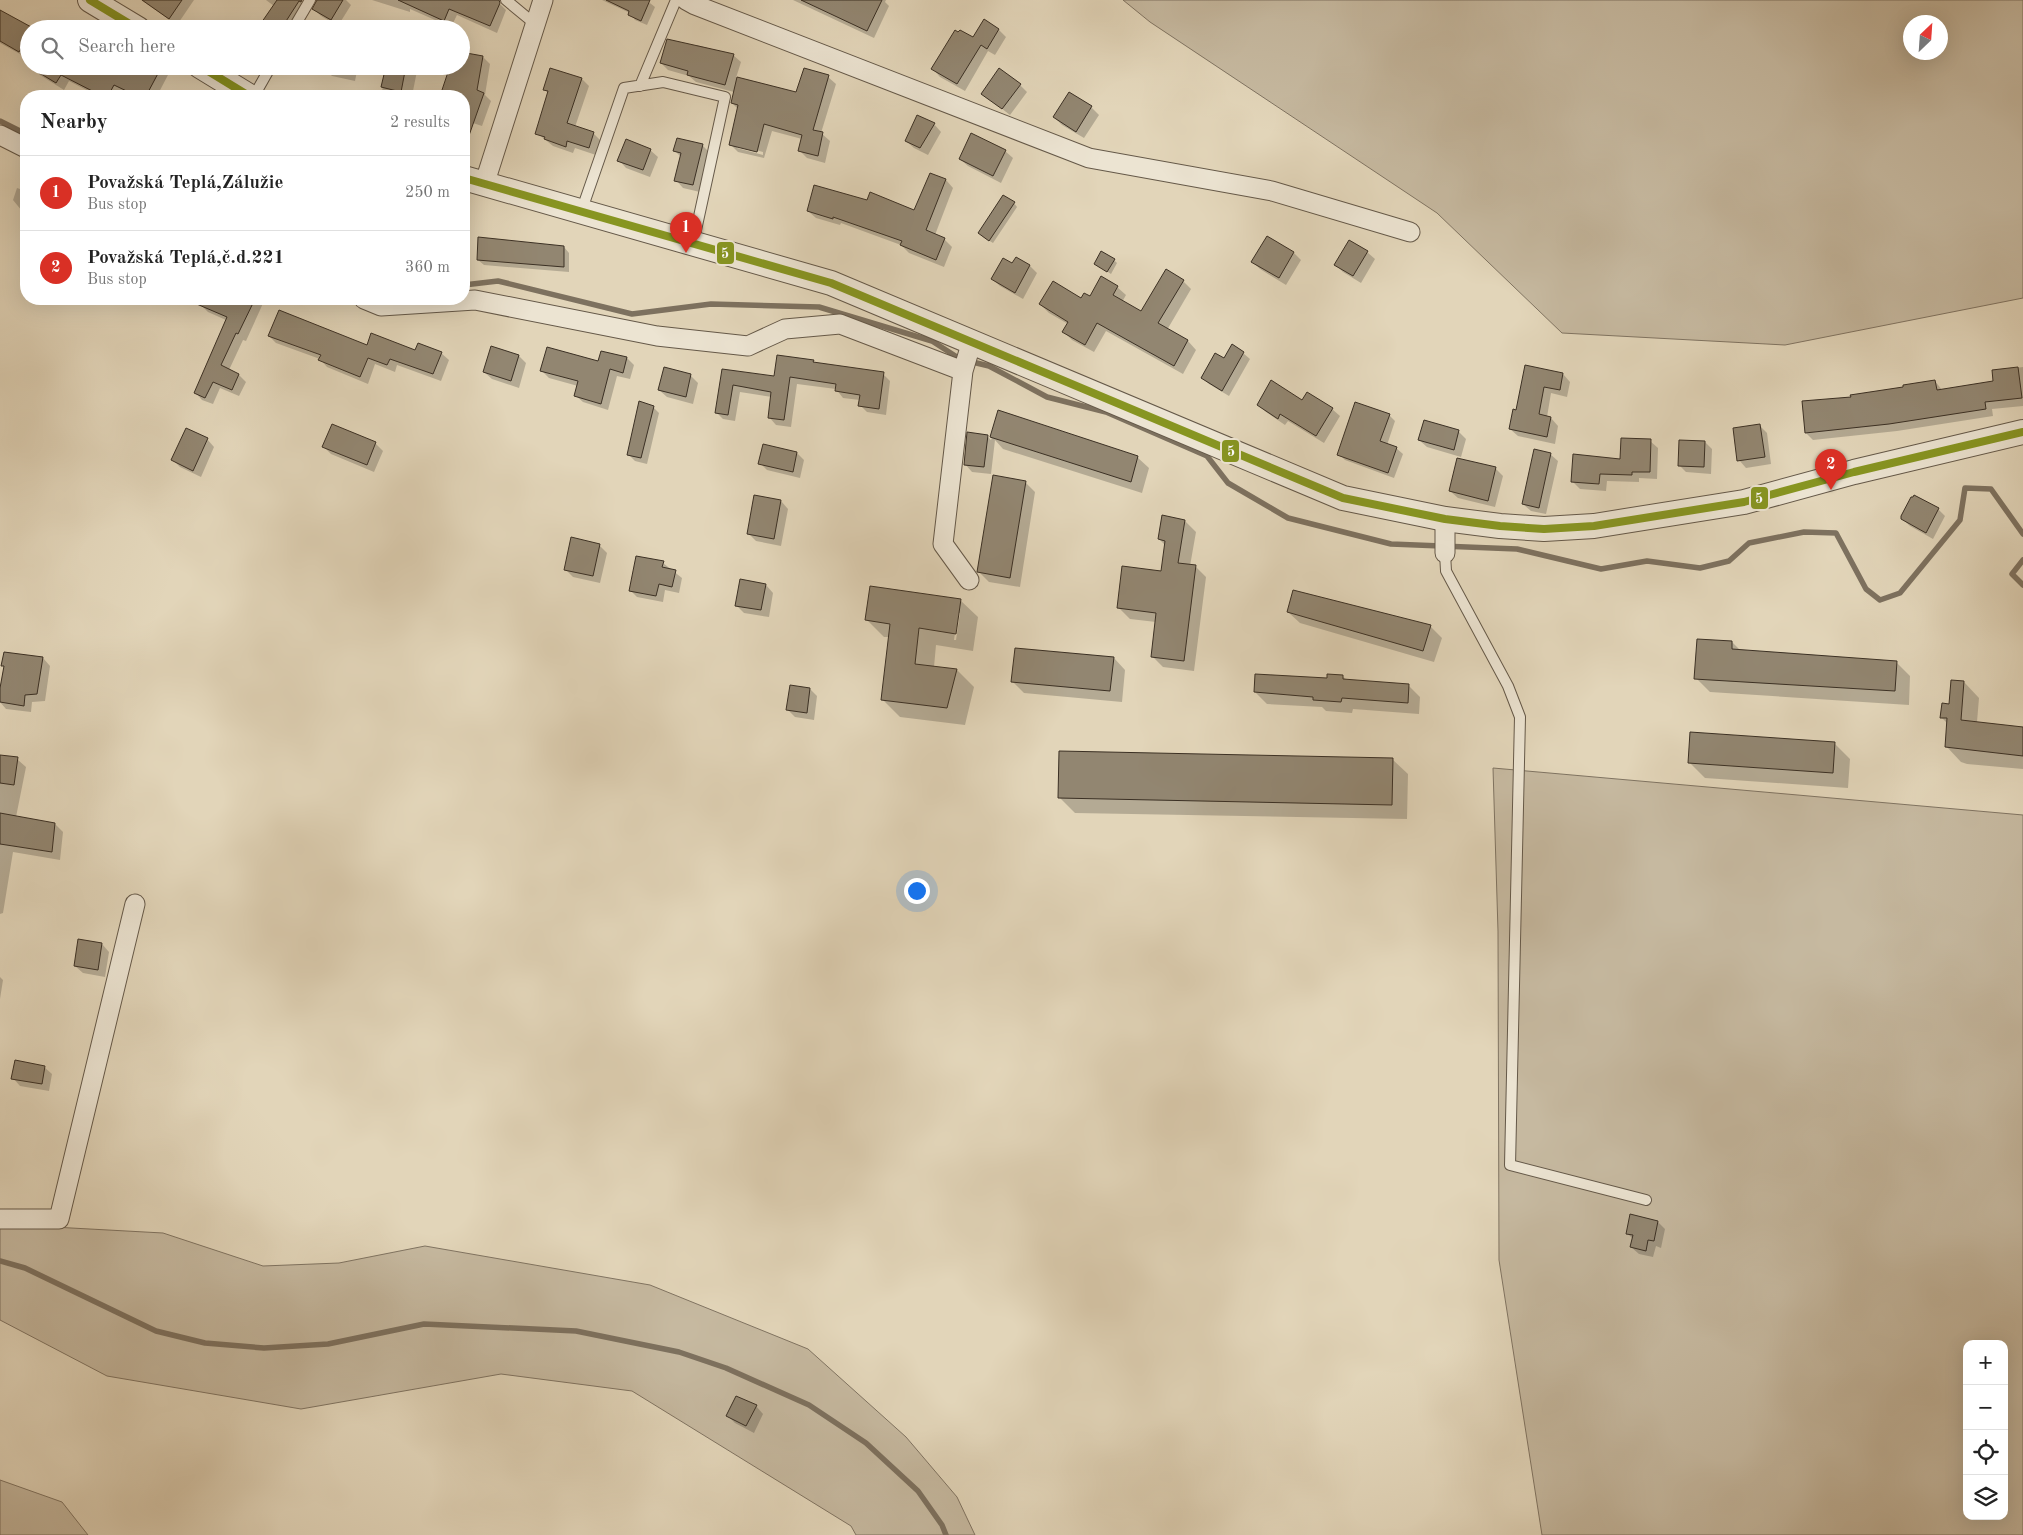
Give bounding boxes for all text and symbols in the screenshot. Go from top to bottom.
north arrow [1903,15,1948,60]
search box [20,20,470,75]
icon: search [38,34,66,62]
text: Search here [78,38,175,57]
text: Nearby [40,112,108,133]
text: 2 results [390,115,450,131]
text: Považská Teplá,Zálužie [87,174,283,193]
text: 1 [51,185,61,201]
text: 250 m [405,185,450,201]
text: Bus stop [87,197,147,213]
pin: 1 [670,212,702,253]
line badge: 5 [716,241,735,265]
text: 5 [721,247,729,261]
text: Považská Teplá,č.d.221 [87,249,285,268]
text: 2 [51,260,61,276]
text: 360 m [405,260,450,276]
text: Bus stop [87,272,147,288]
line badge: 5 [1221,439,1240,463]
text: 5 [1227,445,1235,459]
pin: 2 [1815,449,1847,490]
line badge: 5 [1750,486,1769,510]
text: 5 [1755,492,1763,506]
your location [904,878,930,904]
map controls [1963,1340,2008,1520]
button: + [1963,1340,2008,1385]
button: − [1963,1385,2008,1430]
button: locate [1963,1430,2008,1475]
button: layers [1963,1475,2008,1520]

